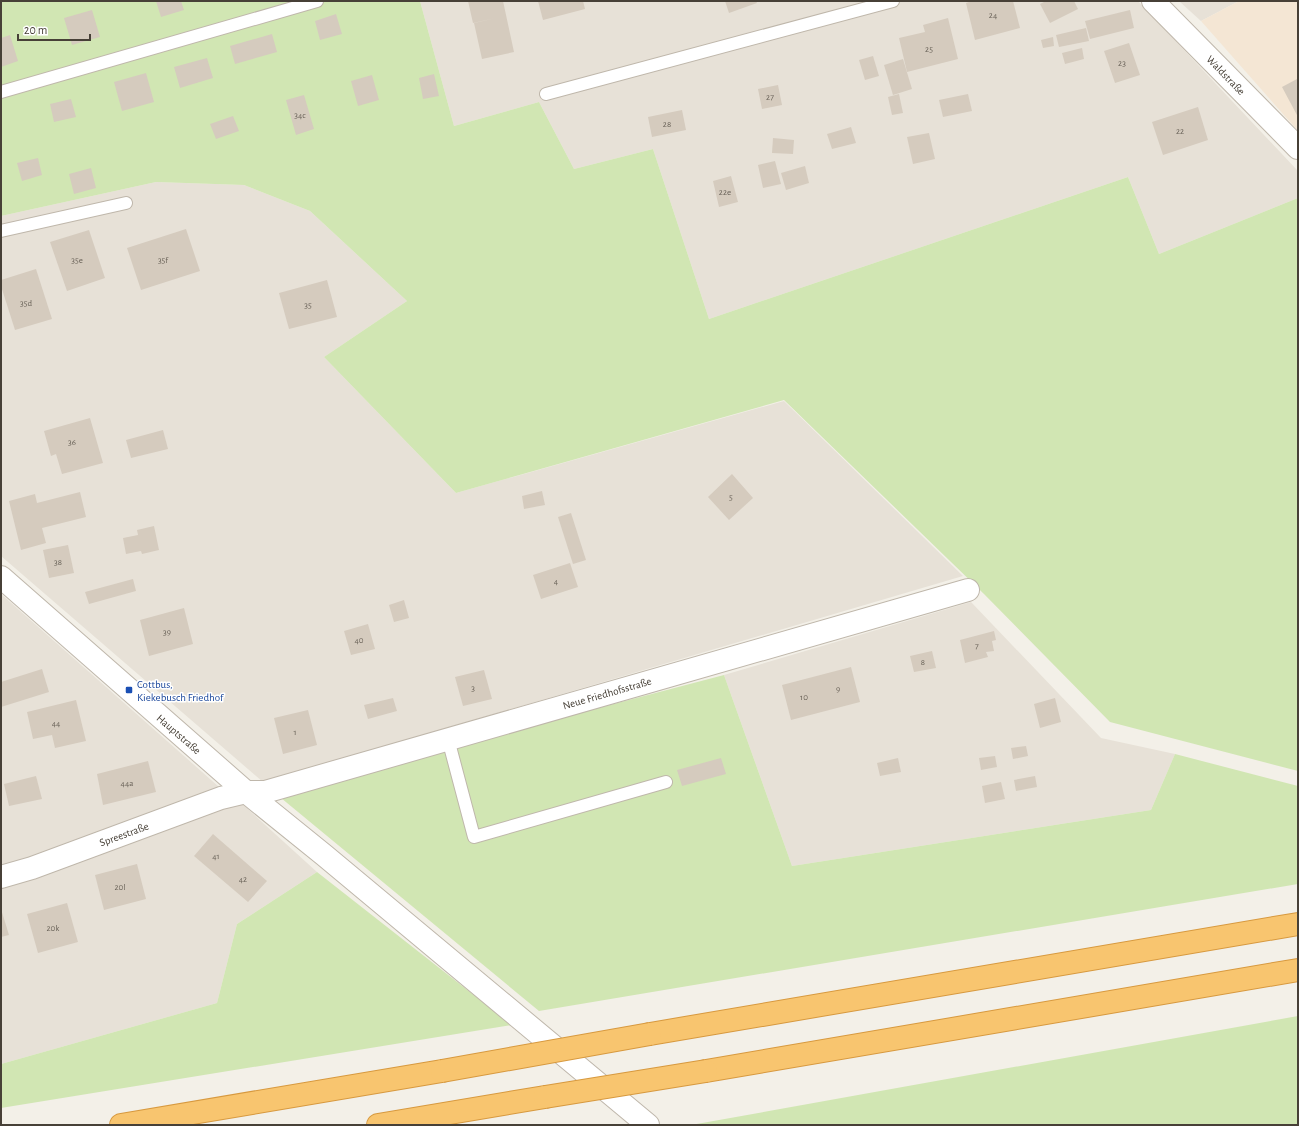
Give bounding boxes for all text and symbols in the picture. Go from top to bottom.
house number: 24 [989,11,998,20]
scale bar [18,16,90,42]
text: 20 m [24,24,47,36]
house number: 25 [925,45,933,54]
street label: Waldstraße [1204,54,1247,97]
house number: 23 [1118,59,1126,68]
house number: 27 [766,93,774,102]
house number: 34c [294,111,306,120]
house number: 28 [663,120,671,129]
house number: 22 [1176,127,1184,136]
house number: 22e [719,188,731,197]
house number: 35e [71,256,83,265]
house number: 35f [158,256,169,265]
house number: 35d [20,299,32,308]
house number: 35 [304,301,312,310]
house number: 36 [68,438,76,447]
house number: 5 [729,493,733,502]
house number: 38 [54,558,62,567]
house number: 4 [554,577,559,586]
house number: 39 [163,628,171,637]
house number: 40 [354,636,364,645]
house number: 7 [975,642,979,651]
house number: 8 [921,658,925,667]
street label: Neue Friedhofsstraße [562,676,653,711]
place label: Cottbus, Kiekebusch Friedhof [137,679,224,703]
house number: 3 [471,684,475,693]
marker: Cottbus, Kiekebusch Friedhof [124,685,134,695]
house number: 9 [836,685,840,694]
house number: 10 [800,693,808,702]
street label: Hauptstraße [155,712,203,756]
house number: 44 [52,719,61,728]
house number: 1 [293,728,297,737]
house number: 44a [121,779,133,788]
street label: Spreestraße [98,820,150,848]
house number: 41 [212,852,220,861]
house number: 42 [239,875,247,884]
house number: 20l [114,883,126,892]
house number: 20k [47,924,60,933]

